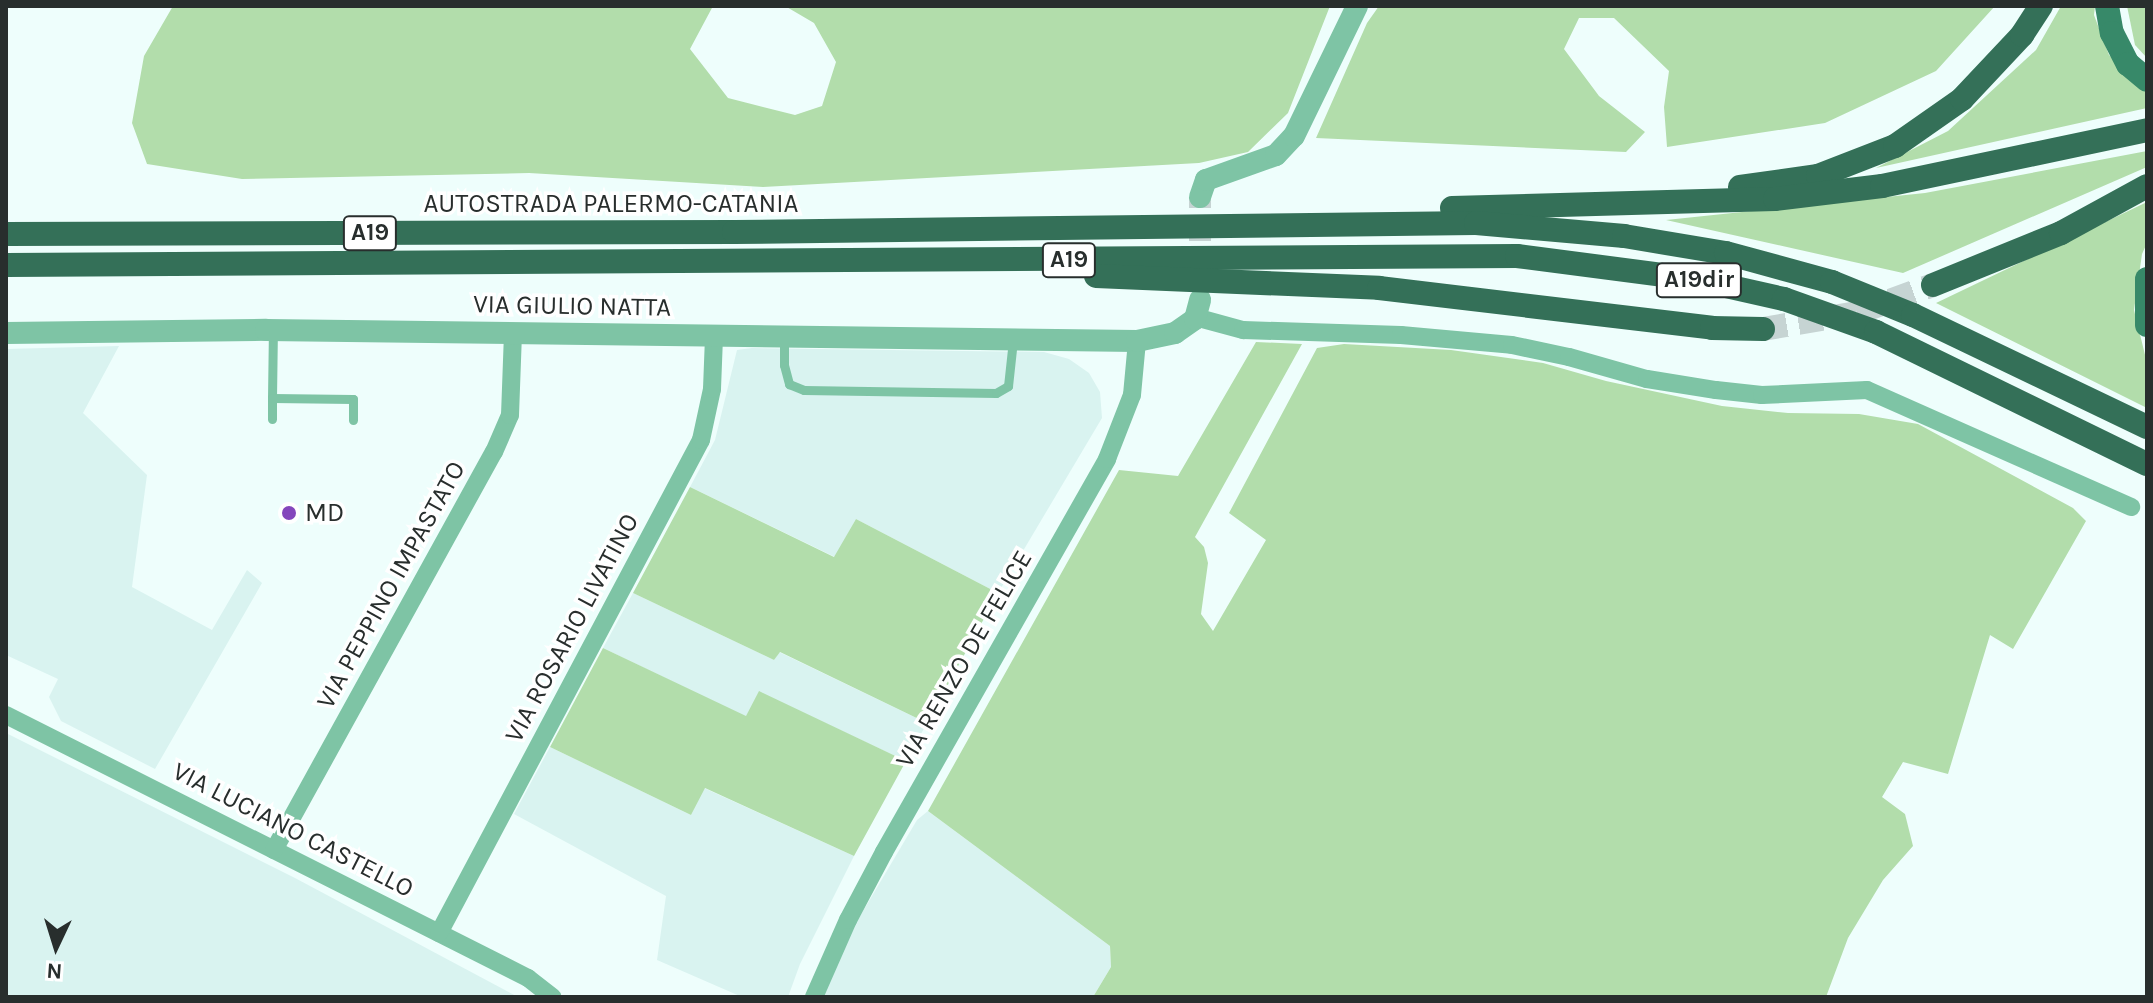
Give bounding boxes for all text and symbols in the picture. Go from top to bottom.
street label: AUTOSTRADA PALERMO-CATANIA [423,188,799,220]
road number: A19 [342,213,398,253]
road number: A19 [1041,240,1097,280]
road number: A19dir [1655,260,1743,300]
street label: VIA GIULIO NATTA [473,289,671,323]
street label: VIA PEPPINO IMPASTATO [310,456,472,714]
place label: MD [305,497,344,529]
marker: MD [280,504,298,522]
street label: VIA ROSARIO LIVATINO [498,508,646,748]
street label: VIA RENZO DE FELICE [889,545,1039,773]
street label: VIA LUCIANO CASTELLO [167,756,419,904]
north arrow [16,907,96,987]
text: N [46,957,63,984]

